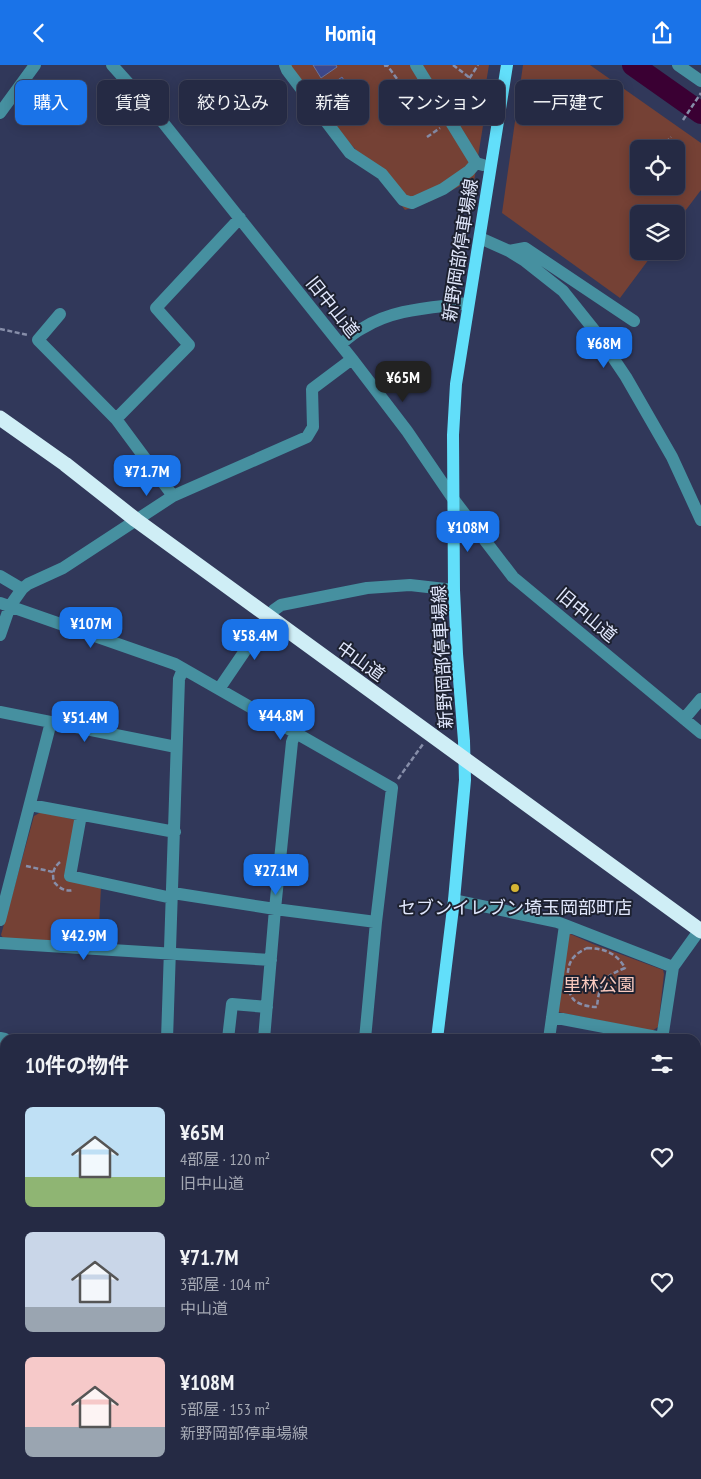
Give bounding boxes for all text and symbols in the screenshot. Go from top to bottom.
icon: back [25,19,53,47]
text: Homiq [325,19,376,47]
icon: share [648,19,676,47]
chip: 購入 [15,80,87,125]
chip: 賃貸 [97,80,169,125]
chip: 絞り込み [179,80,287,125]
chip: 新着 [297,80,369,125]
chip: マンション [379,80,505,125]
chip: 一戸建て [515,80,623,125]
map controls [630,140,685,260]
button: locate [630,140,685,195]
street label: 新野岡部停車場線 [437,177,483,323]
button: layers [630,205,685,260]
street label: 旧中山道 [301,272,365,342]
pin: ¥68M [574,327,634,369]
text: ¥68M [587,333,621,353]
pin: ¥65M [373,361,433,403]
text: ¥65M [386,367,420,387]
pin: ¥71.7M [106,455,188,497]
text: ¥71.7M [125,461,169,481]
pin: ¥108M [433,511,503,553]
text: ¥108M [447,517,489,537]
street label: 旧中山道 [552,583,622,647]
street label: 新野岡部停車場線 [427,584,457,730]
pin: ¥107M [56,607,126,649]
text: ¥107M [70,613,112,633]
pin: ¥58.4M [214,619,296,661]
text: ¥58.4M [233,625,277,645]
street label: 中山道 [332,636,390,686]
pin: ¥44.8M [240,699,322,741]
pin: ¥51.4M [44,701,126,743]
text: ¥44.8M [259,705,303,725]
text: ¥51.4M [63,707,107,727]
pin: ¥27.1M [235,853,317,896]
text: ¥27.1M [254,860,298,880]
marker: セブンイレブン埼玉岡部町店 [509,882,521,894]
place label: セブンイレブン埼玉岡部町店 [398,896,632,919]
pin: ¥42.9M [43,919,125,961]
text: ¥42.9M [62,925,106,945]
park label: 里林公園 [563,973,635,996]
icon: filters [648,1050,676,1078]
text: 10件の物件 [25,1052,129,1079]
text: ¥65M [180,1119,224,1146]
icon: home [65,1127,125,1187]
icon: heart [648,1143,676,1171]
text: 4部屋 · 120 m² [180,1149,270,1169]
text: 旧中山道 [180,1173,244,1193]
text: ¥71.7M [180,1244,239,1271]
icon: home [65,1252,125,1312]
icon: heart [648,1268,676,1296]
text: 3部屋 · 104 m² [180,1274,270,1294]
text: 中山道 [180,1298,228,1318]
text: ¥108M [180,1369,234,1396]
icon: home [65,1377,125,1437]
icon: heart [648,1393,676,1421]
text: 5部屋 · 153 m² [180,1399,270,1419]
text: 新野岡部停車場線 [180,1423,308,1443]

